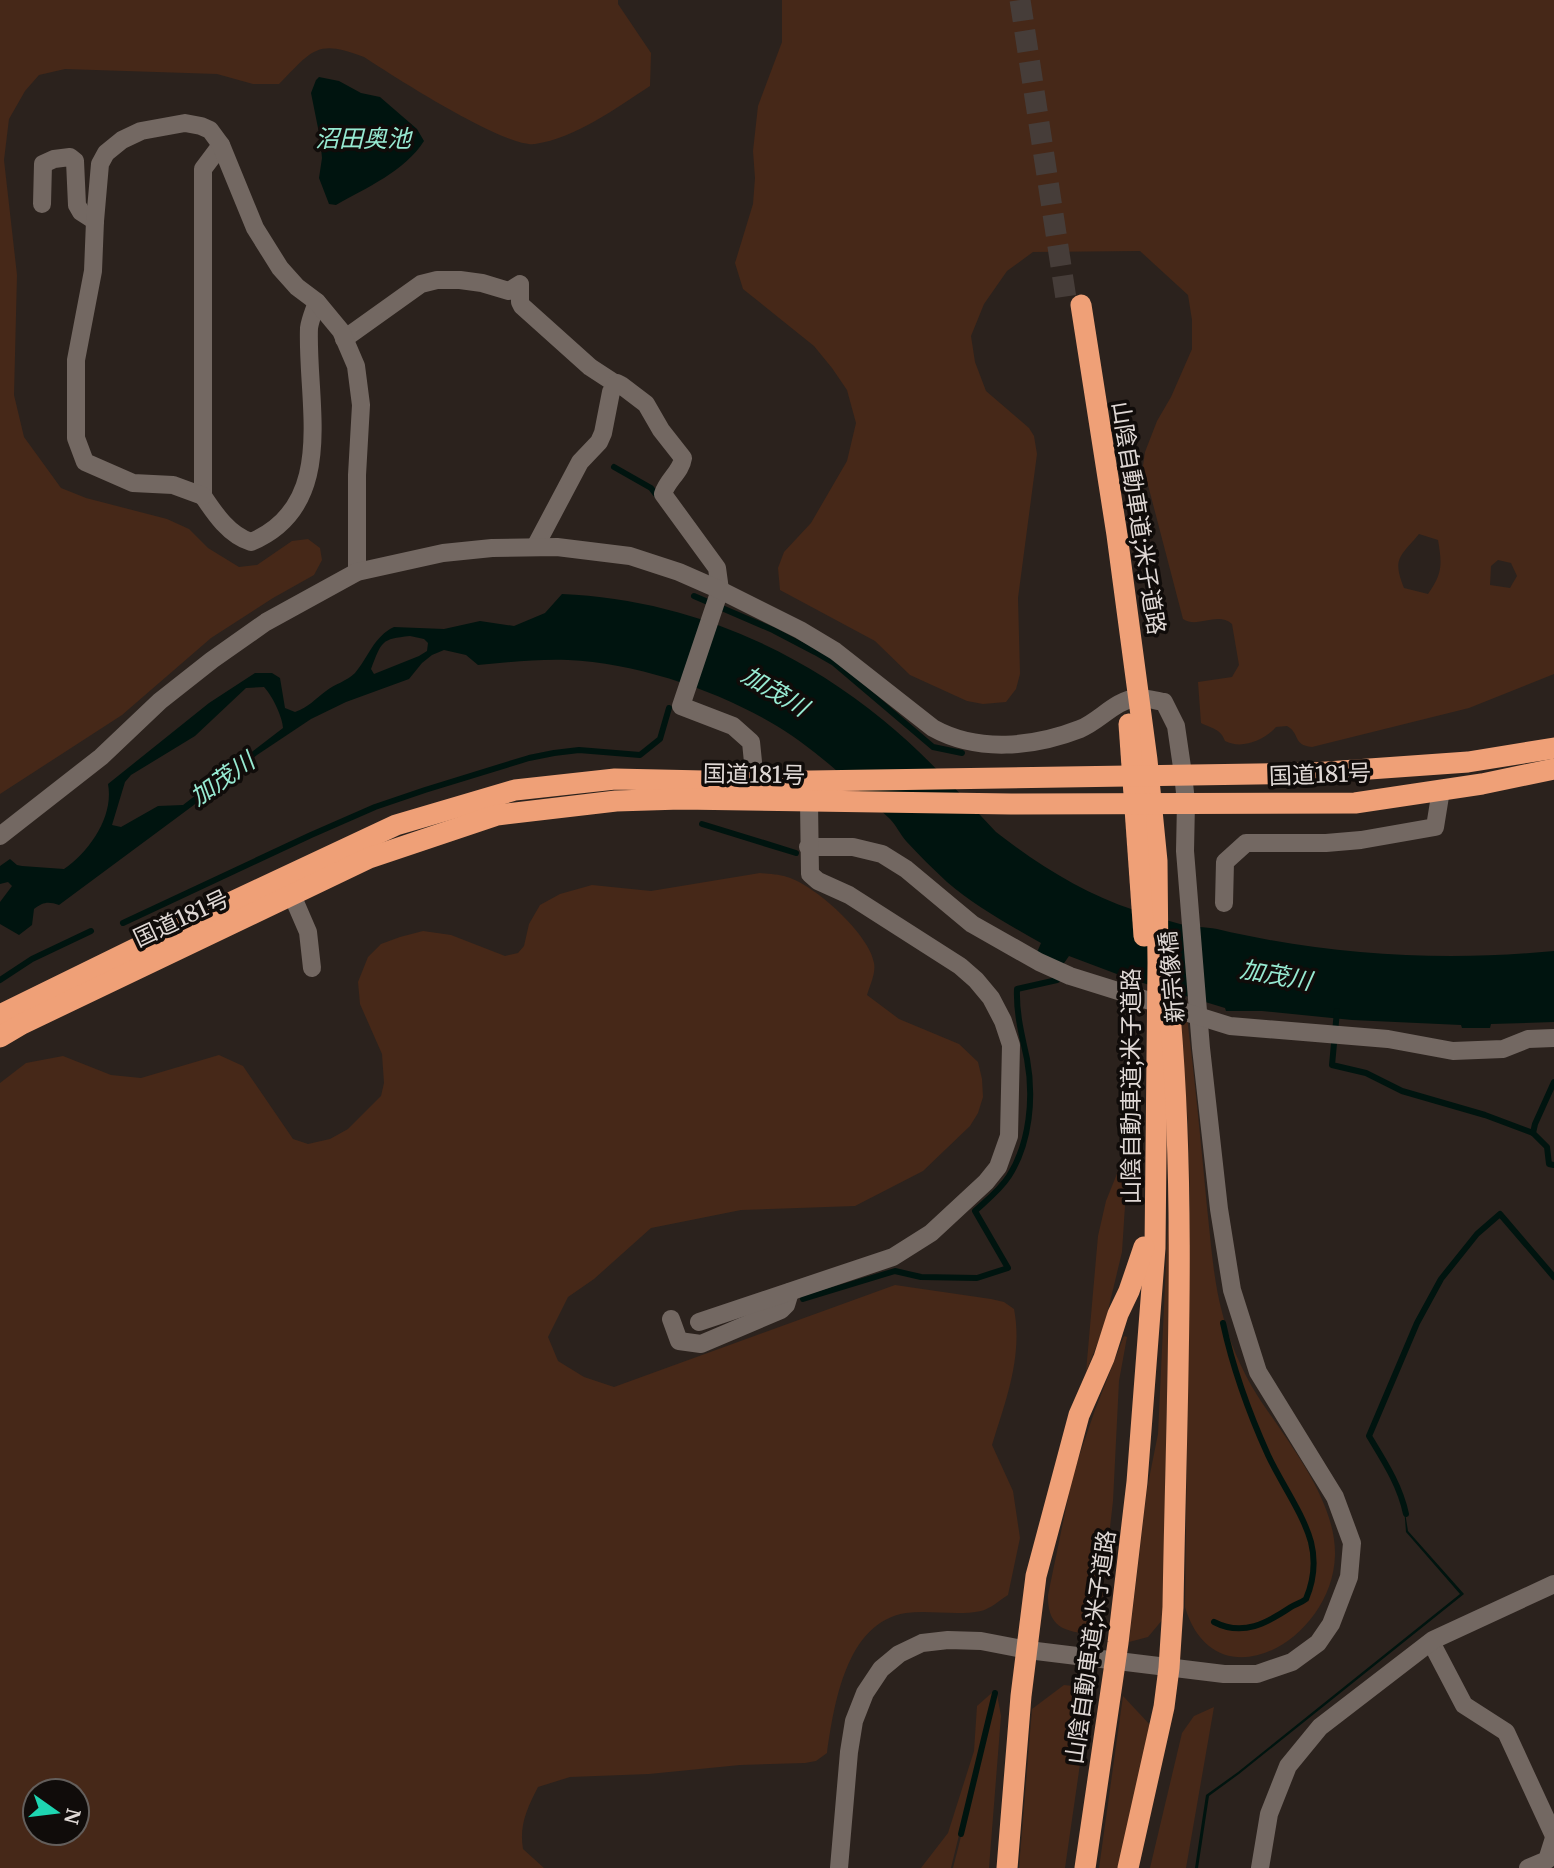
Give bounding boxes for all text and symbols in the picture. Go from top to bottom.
water label: 沼田奥池 [315,123,413,154]
street label: 山陰自動車道;米子道路 [1106,399,1172,637]
water label: 加茂川 [736,659,816,724]
water label: 加茂川 [184,744,263,812]
street label: 国道181号 [1268,758,1372,790]
street label: 国道181号 [703,759,805,789]
street label: 国道181号 [129,883,233,953]
street label: 新宗像橋 [1153,930,1189,1024]
water label: 加茂川 [1238,953,1317,997]
street label: 山陰自動車道;米子道路 [1116,968,1145,1204]
street label: 山陰自動車道;米子道路 [1059,1528,1121,1766]
north arrow [21,1777,91,1847]
text: N [59,1806,86,1826]

